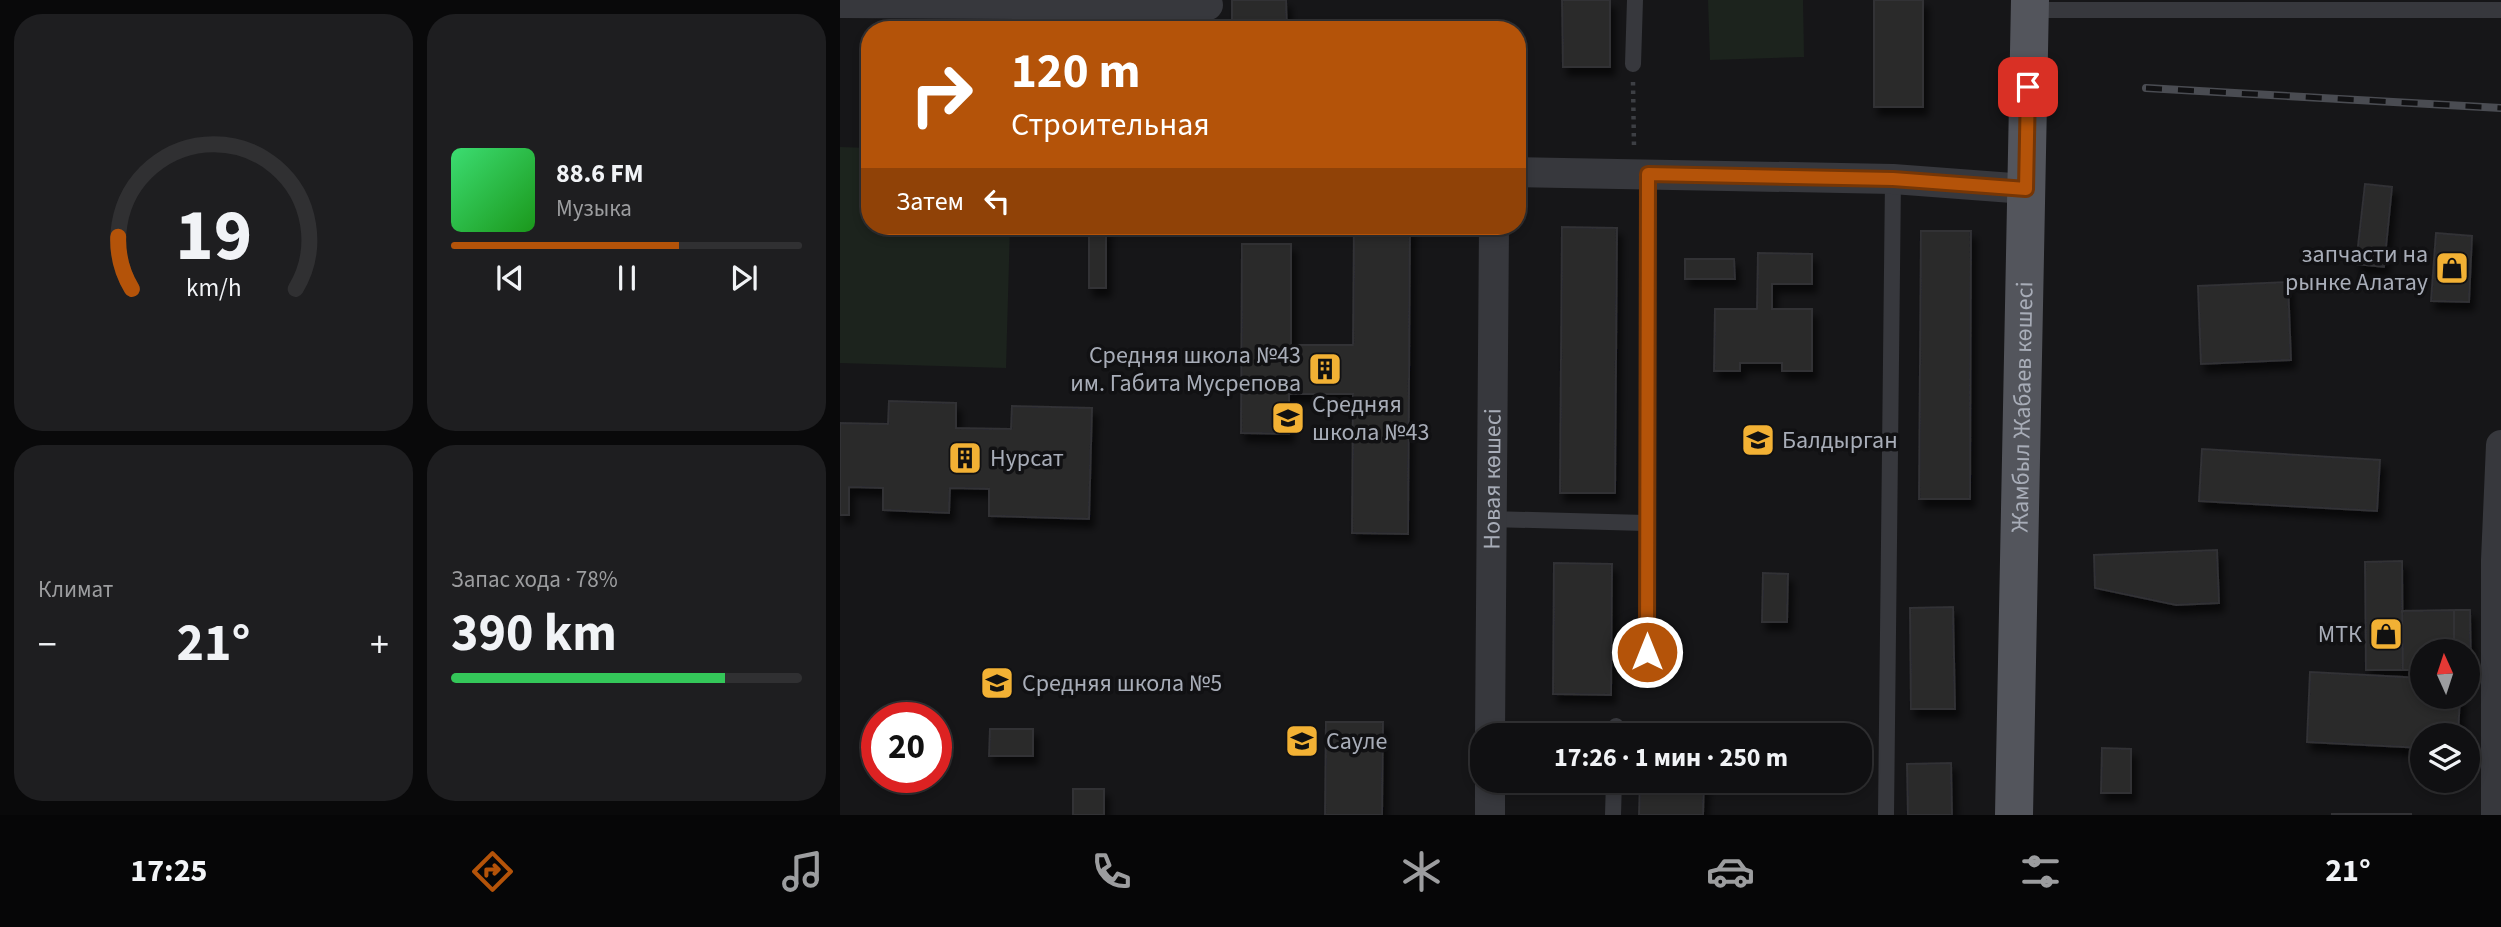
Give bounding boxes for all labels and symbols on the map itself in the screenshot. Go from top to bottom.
pin [1998,57,2058,117]
place label: запчасти на рынке Алатау [2285,237,2428,300]
shop icon: запчасти на рынке Алатау [2433,249,2471,287]
street label: Жамбыл Жабаев көшесі [2003,281,2042,533]
place label: Средняя школа №43 им. Габита Мусрепова [1070,338,1301,401]
building icon: Средняя школа №43 им. Габита Мусрепова [1306,350,1344,388]
place label: Средняя школа №43 [1312,387,1429,450]
school or university icon: Средняя школа №43 [1269,399,1307,437]
street label: Новая көшесі [1474,408,1511,550]
school or university icon: Балдырган [1739,421,1777,459]
place label: Балдырган [1782,423,1898,458]
building icon: Нурсат [946,439,984,477]
place label: Нурсат [990,441,1064,476]
position arrow [1610,615,1684,689]
shop icon: МТК [2367,615,2405,653]
place label: МТК [2318,617,2362,652]
north arrow [2410,639,2480,709]
school or university icon: Средняя школа №5 [978,664,1016,702]
place label: Средняя школа №5 [1022,666,1222,701]
speed limit sign: 20 [861,702,952,793]
school or university icon: Сауле [1283,722,1321,760]
place label: Сауле [1326,724,1387,759]

